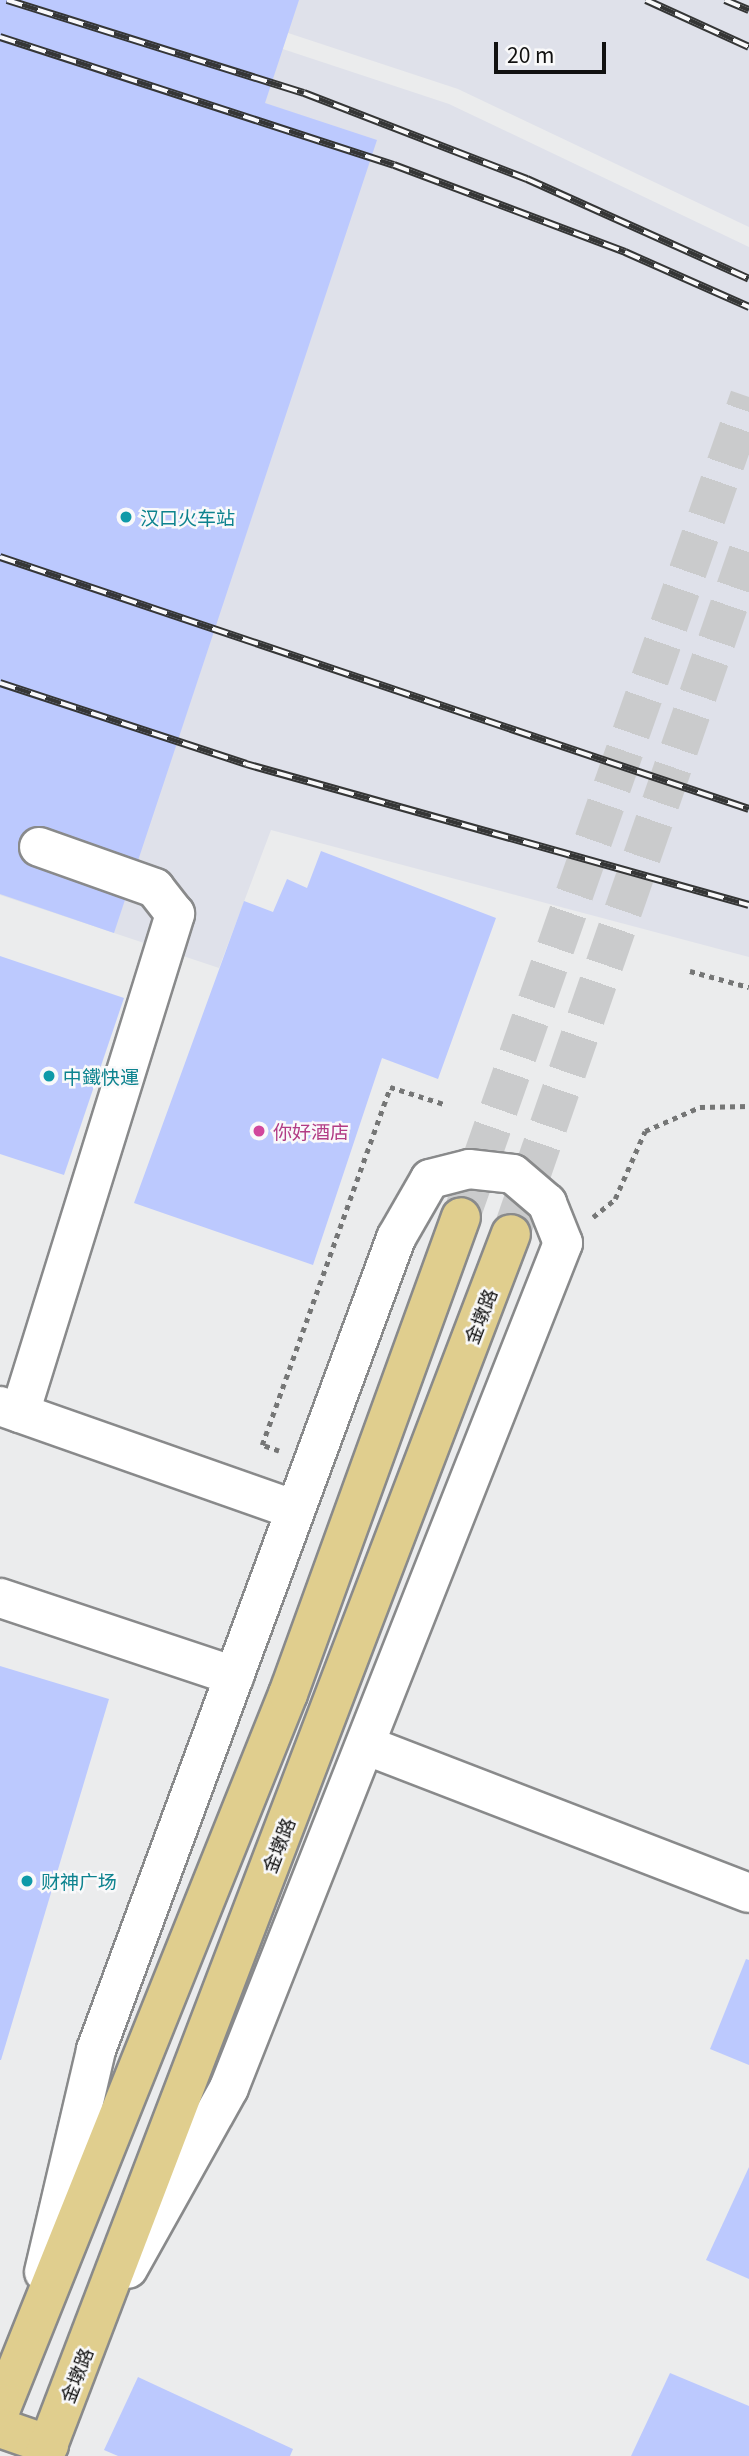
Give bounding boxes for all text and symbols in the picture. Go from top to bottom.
scale bar [497,28,609,72]
text: 20 m [507,39,554,69]
place label: 汉口火车站 [140,506,235,528]
marker: 汉口火车站 [118,509,134,525]
place label: 中鐵快運 [63,1065,139,1087]
marker: 中鐵快運 [41,1068,57,1084]
place label: 你好酒店 [273,1120,349,1142]
marker: 你好酒店 [251,1123,267,1139]
street label: 金墩路 [459,1285,501,1347]
street label: 金墩路 [257,1814,299,1876]
place label: 财神广场 [41,1870,117,1892]
marker: 财神广场 [19,1873,35,1889]
street label: 金墩路 [55,2344,97,2406]

